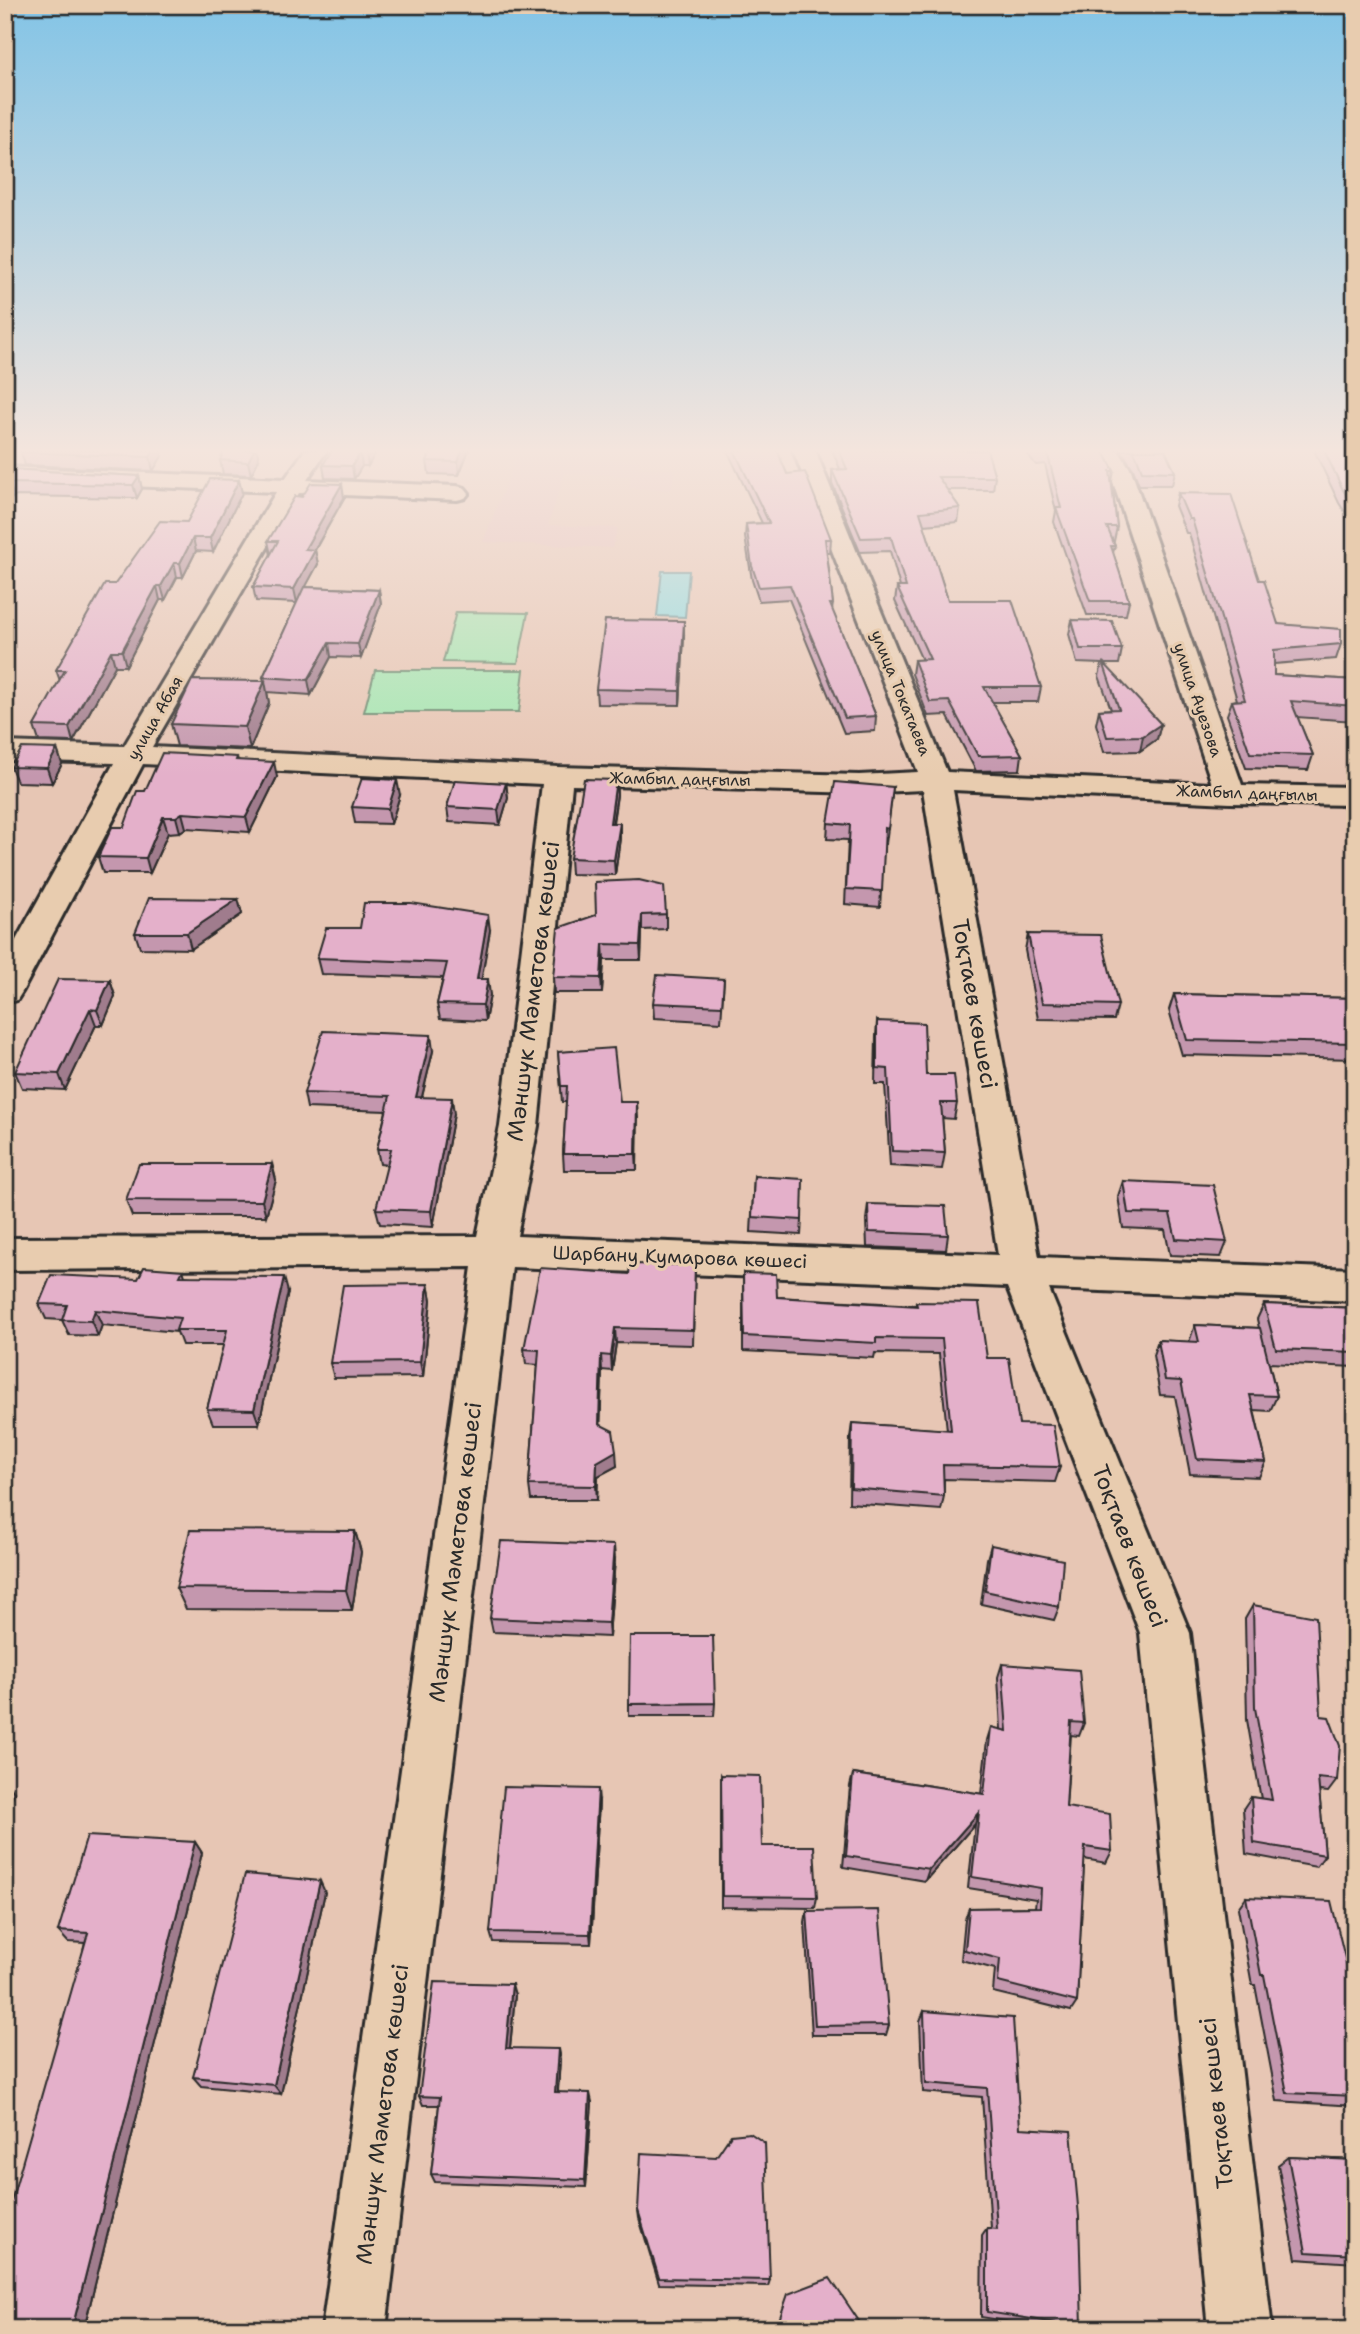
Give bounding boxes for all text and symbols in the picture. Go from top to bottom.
street label: улица Токатаева [866,627,936,759]
street label: улица Ауезова [1169,640,1227,760]
street label: улица Абая [122,672,188,764]
street label: Жамбыл даңғылы [609,767,751,791]
street label: Жамбыл даңғылы [1176,780,1318,806]
street label: Мәншүк Мәметова көшесі [500,839,566,1143]
street label: Тоқтаев көшесі [945,917,1005,1091]
street label: Шарбану Кумарова көшесі [552,1240,808,1274]
street label: Мәншүк Мәметова көшесі [422,1400,488,1704]
street label: Тоқтаев көшесі [1085,1460,1175,1632]
street label: Мәншүк Мәметова көшесі [349,1962,415,2266]
street label: Тоқтаев көшесі [1192,2016,1240,2190]

